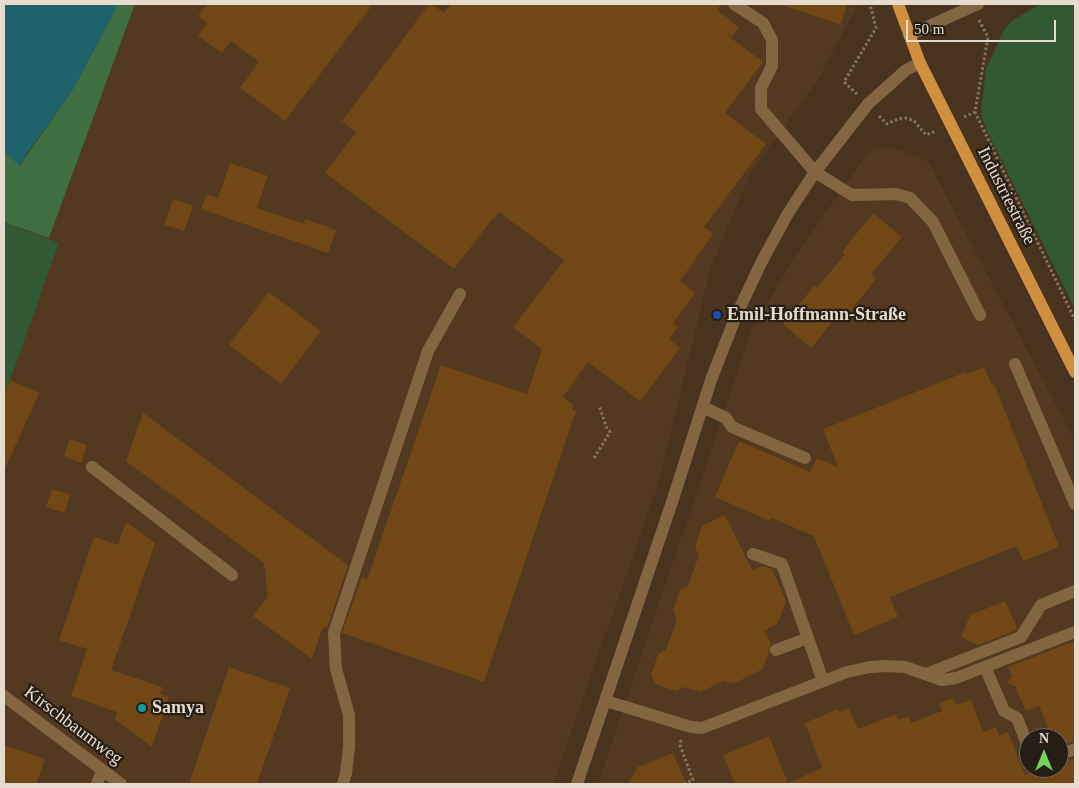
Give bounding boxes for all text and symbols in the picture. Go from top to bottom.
scale bar [909,10,1059,42]
text: 50 m [914,21,944,37]
street label: Industriestraße [972,143,1040,249]
place label: Emil-Hoffmann-Straße [727,304,906,326]
marker: Emil-Hoffmann-Straße [711,309,723,321]
street label: Kirschbaumweg [19,682,127,770]
place label: Samya [152,697,204,719]
marker: Samya [136,702,148,714]
north arrow [1019,728,1069,778]
text: N [1039,731,1049,746]

